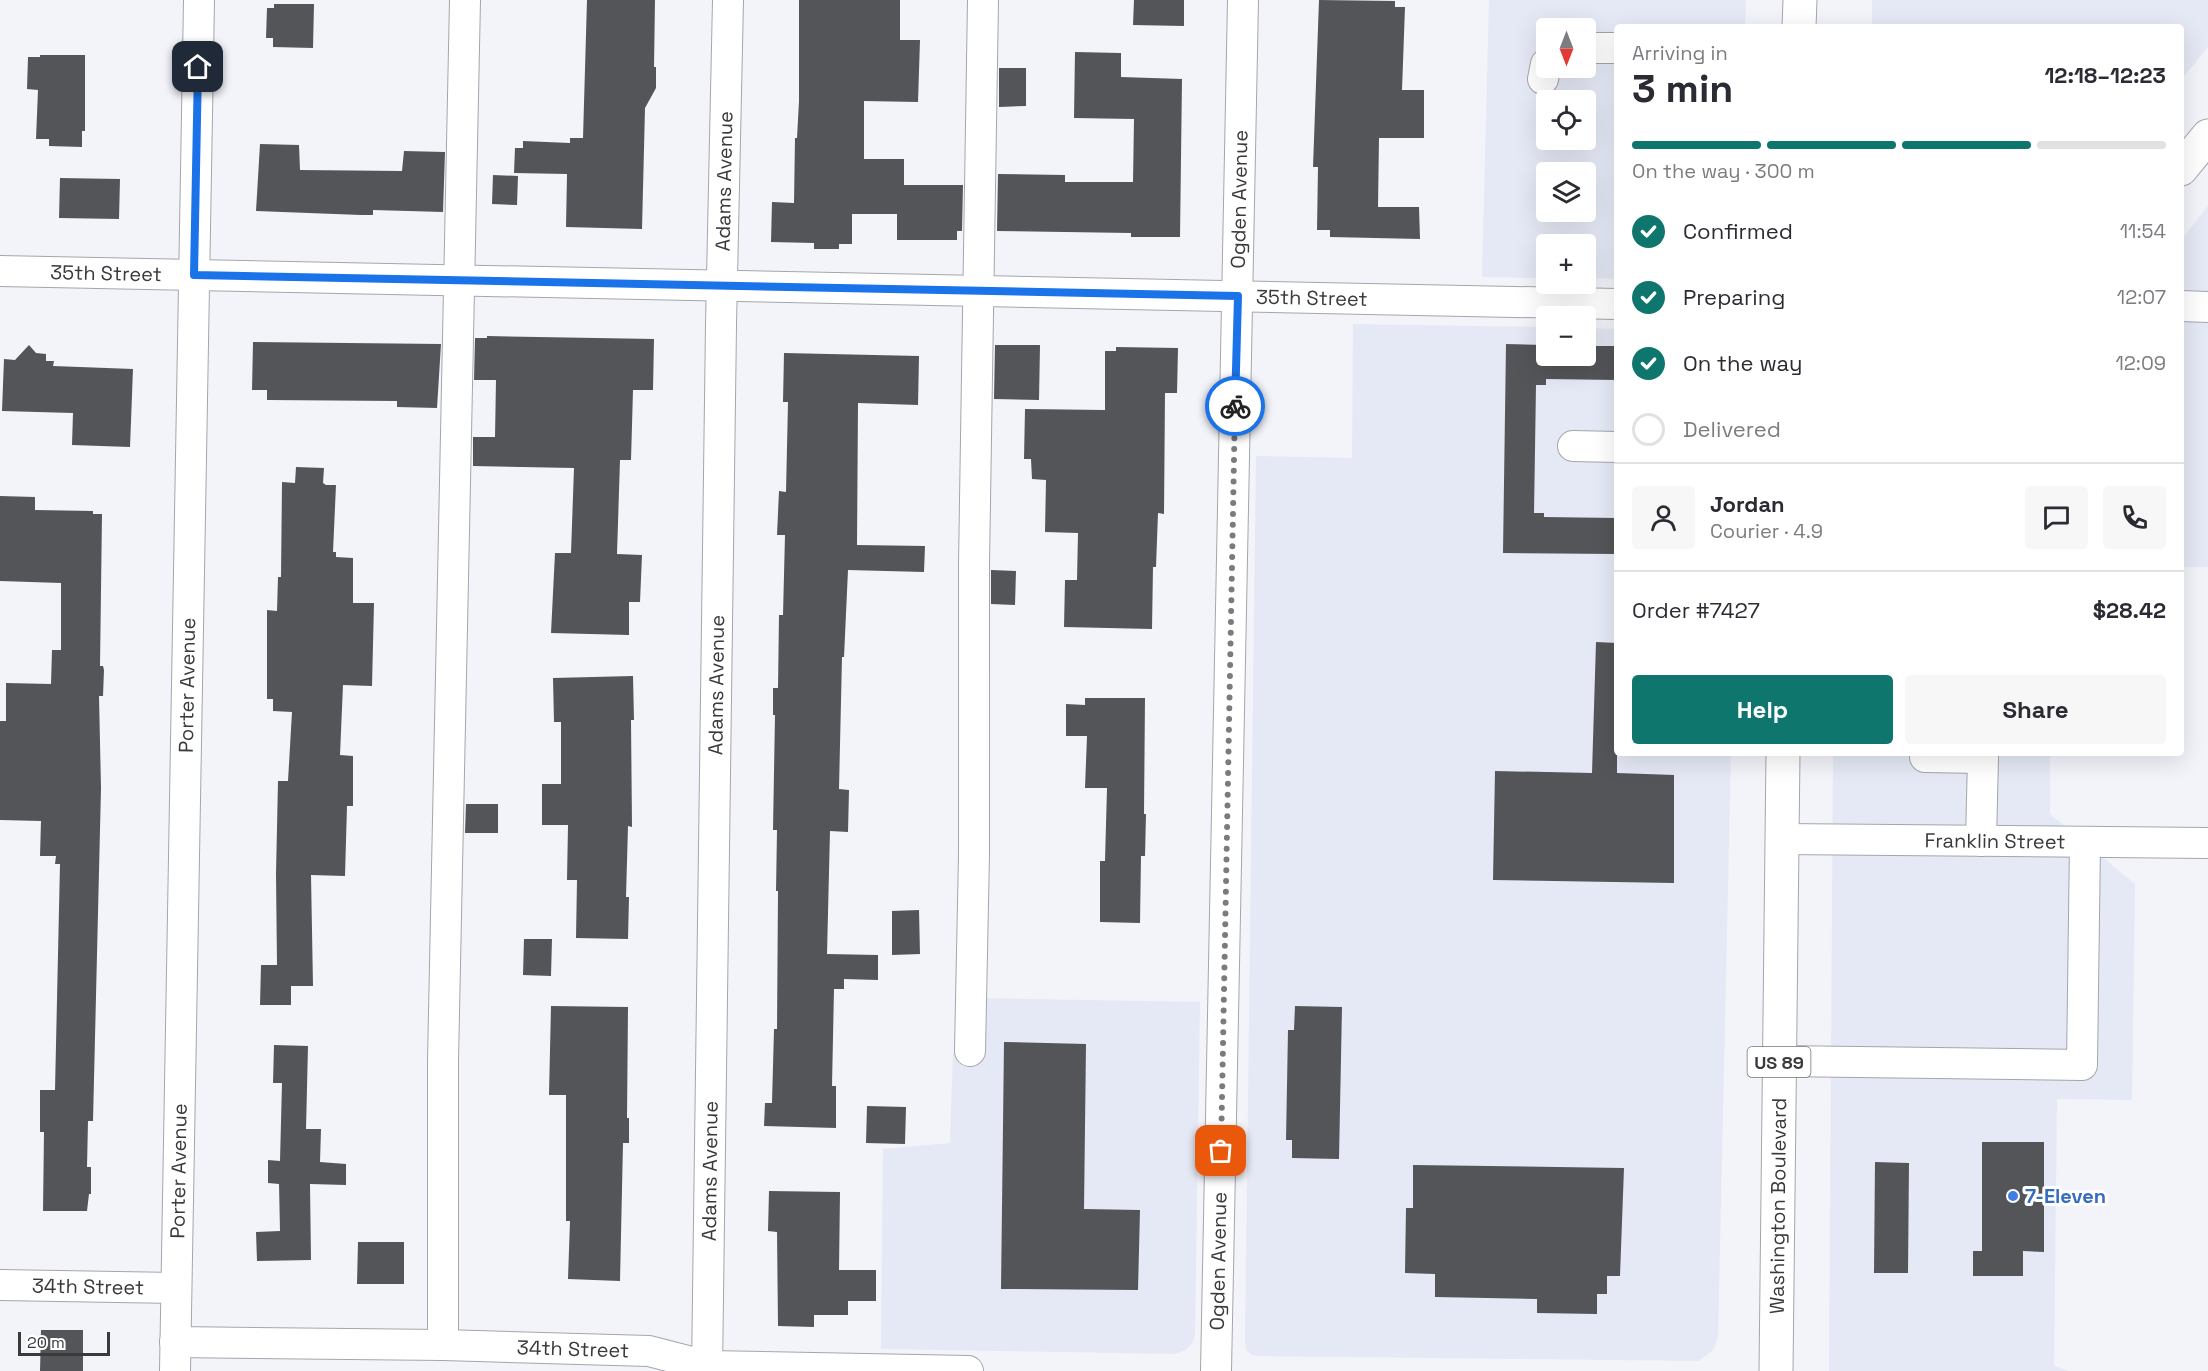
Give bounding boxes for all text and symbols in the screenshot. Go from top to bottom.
north arrow [1536,18,1596,78]
map controls [1536,18,1596,366]
text: Arriving in [1632,40,1728,66]
pin [172,41,223,92]
icon: home [181,50,214,83]
text: 12:18–12:23 [2044,61,2166,89]
text: 3 min [1632,64,1733,113]
button: locate [1536,90,1596,150]
street label: Adams Avenue [710,111,739,252]
street label: Ogden Avenue [1225,130,1253,269]
text: On the way · 300 m [1632,158,1815,184]
button: layers [1536,162,1596,222]
icon: check [1632,215,1665,248]
text: Confirmed [1683,217,1793,245]
text: 11:54 [2120,218,2166,244]
button: + [1536,234,1596,294]
street label: 35th Street [50,259,162,287]
icon: check [1632,281,1665,314]
text: Preparing [1683,283,1785,311]
street label: 35th Street [1256,284,1368,312]
text: 12:07 [2117,284,2166,310]
button: − [1536,306,1596,366]
icon: check [1632,347,1665,380]
text: On the way [1683,349,1802,377]
text: 12:09 [2115,350,2166,376]
courier [1205,376,1265,436]
icon: bike [1219,390,1252,423]
text: Delivered [1683,415,1781,443]
button: person [1632,486,1695,549]
button: chat [2025,486,2088,549]
button: phone [2103,486,2166,549]
text: Jordan [1710,490,1785,518]
text: Courier · 4.9 [1710,518,1823,544]
text: Order #7427 [1632,596,1760,624]
text: $28.42 [2093,596,2166,624]
street label: Adams Avenue [702,615,730,755]
street label: Porter Avenue [173,617,201,753]
button: Help [1632,675,1893,744]
button: Share [1905,675,2166,744]
street label: Franklin Street [1924,827,2066,855]
road number: US 89 [1748,1047,1810,1077]
street label: Washington Boulevard [1764,1098,1792,1314]
street label: Adams Avenue [696,1101,724,1241]
street label: Porter Avenue [164,1103,193,1239]
pin [1195,1125,1246,1176]
icon: bag [1204,1134,1237,1167]
place label: 7-Eleven [2025,1183,2106,1209]
marker: 7-Eleven [2006,1189,2020,1203]
street label: Ogden Avenue [1204,1191,1233,1331]
street label: 34th Street [32,1273,144,1300]
scale bar [18,1329,110,1356]
text: 20 m [27,1332,65,1353]
street label: 34th Street [516,1334,629,1363]

